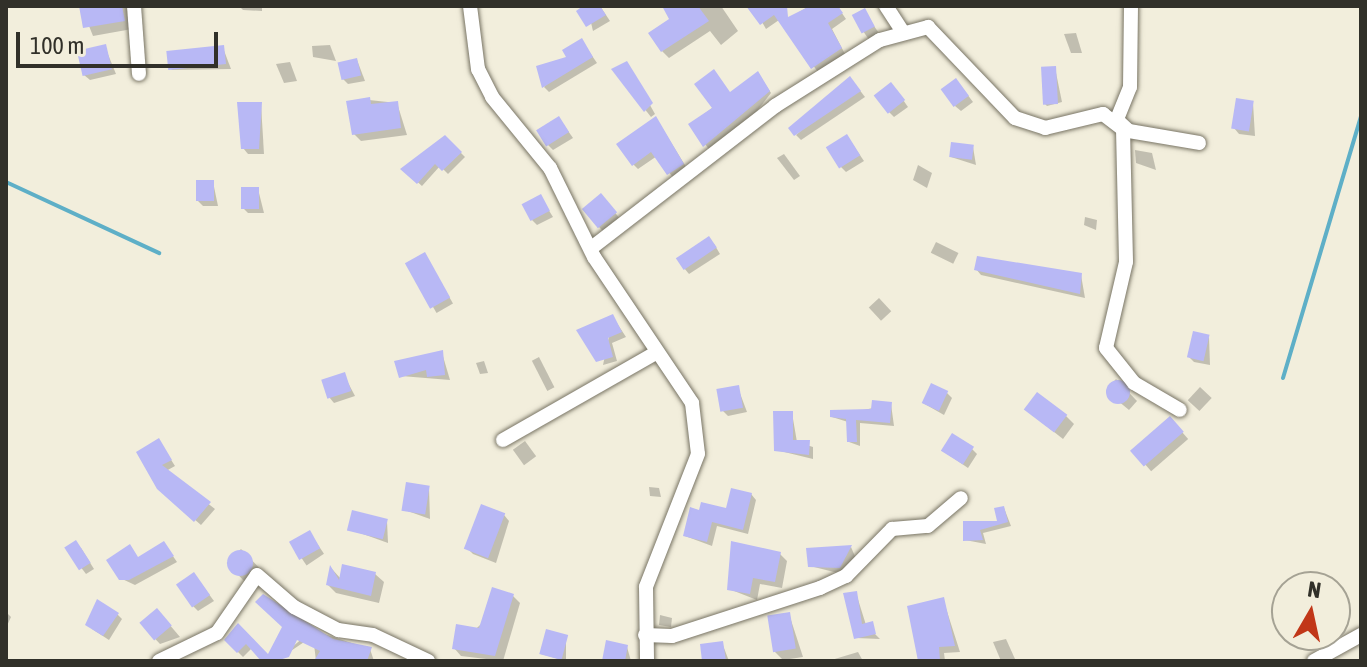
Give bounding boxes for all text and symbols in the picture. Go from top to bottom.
scale bar [20,16,222,66]
text: 100 m [30,32,84,59]
north arrow [1271,571,1351,651]
text: N [1306,575,1323,603]

